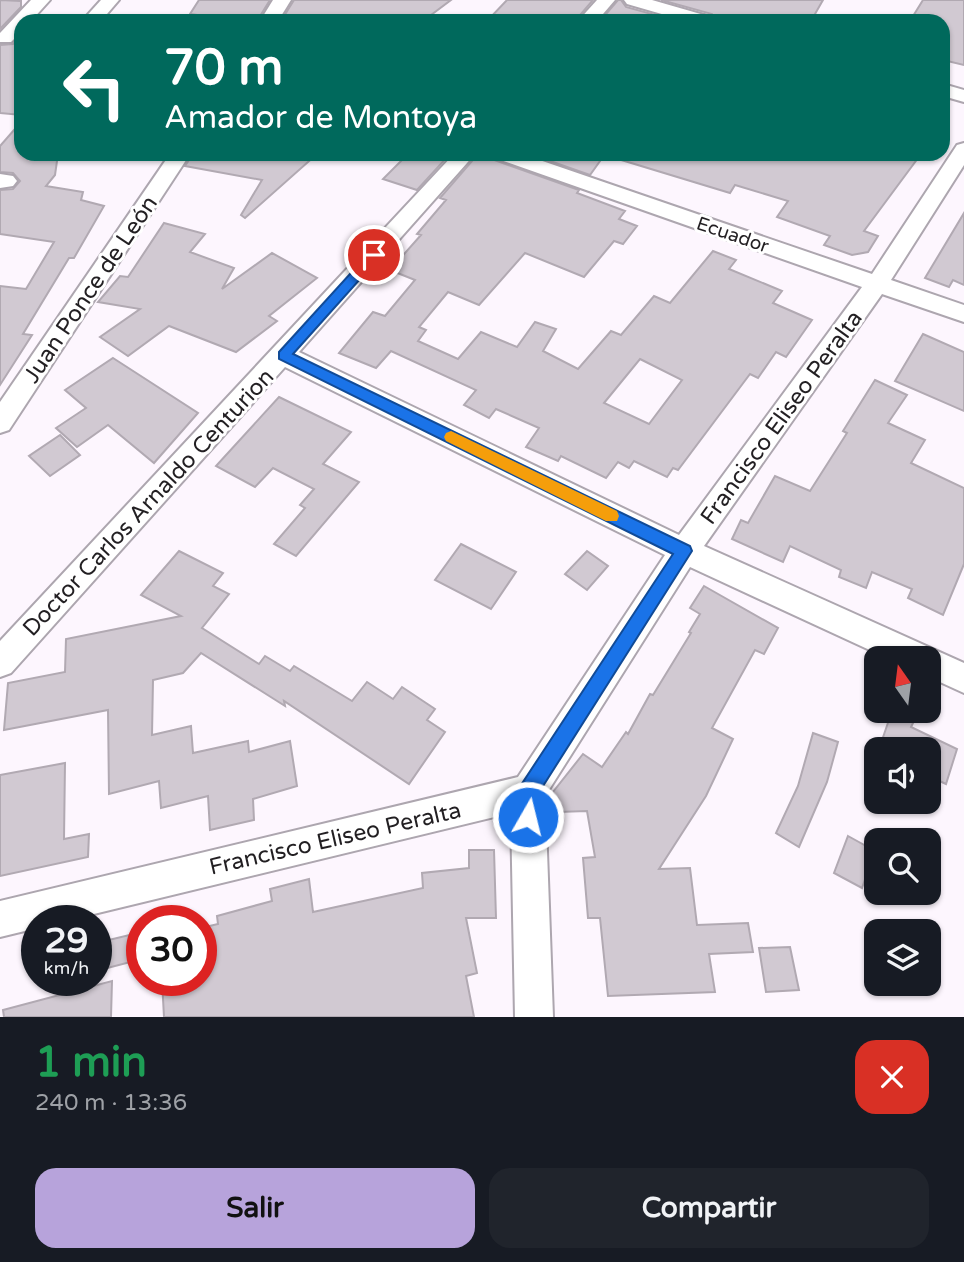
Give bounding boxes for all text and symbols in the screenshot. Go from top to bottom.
text: 70 m [164,39,283,98]
icon: left [49,42,140,133]
text: Amador de Montoya [164,99,477,137]
street label: Juan Ponce de León [18,191,164,388]
street label: Ecuador [694,212,772,258]
pin [344,225,404,285]
icon: arrive [355,236,393,274]
street label: Francisco Eliseo Peralta [695,305,869,530]
street label: Doctor Carlos Arnaldo Centurion [17,363,280,642]
north arrow [864,646,942,723]
map controls [864,646,941,996]
button: sound [864,737,941,814]
position arrow [491,780,565,854]
street label: Francisco Eliseo Peralta [207,796,464,882]
button: search [864,828,941,905]
speed limit sign: 30 [126,905,217,996]
button: layers [864,919,941,996]
text: 29 [45,920,88,962]
text: km/h [44,957,89,979]
text: 1 min [35,1037,147,1088]
button: close [855,1040,929,1114]
text: 240 m · 13:36 [35,1089,187,1117]
button: Salir [35,1168,475,1248]
button: Compartir [489,1168,929,1248]

